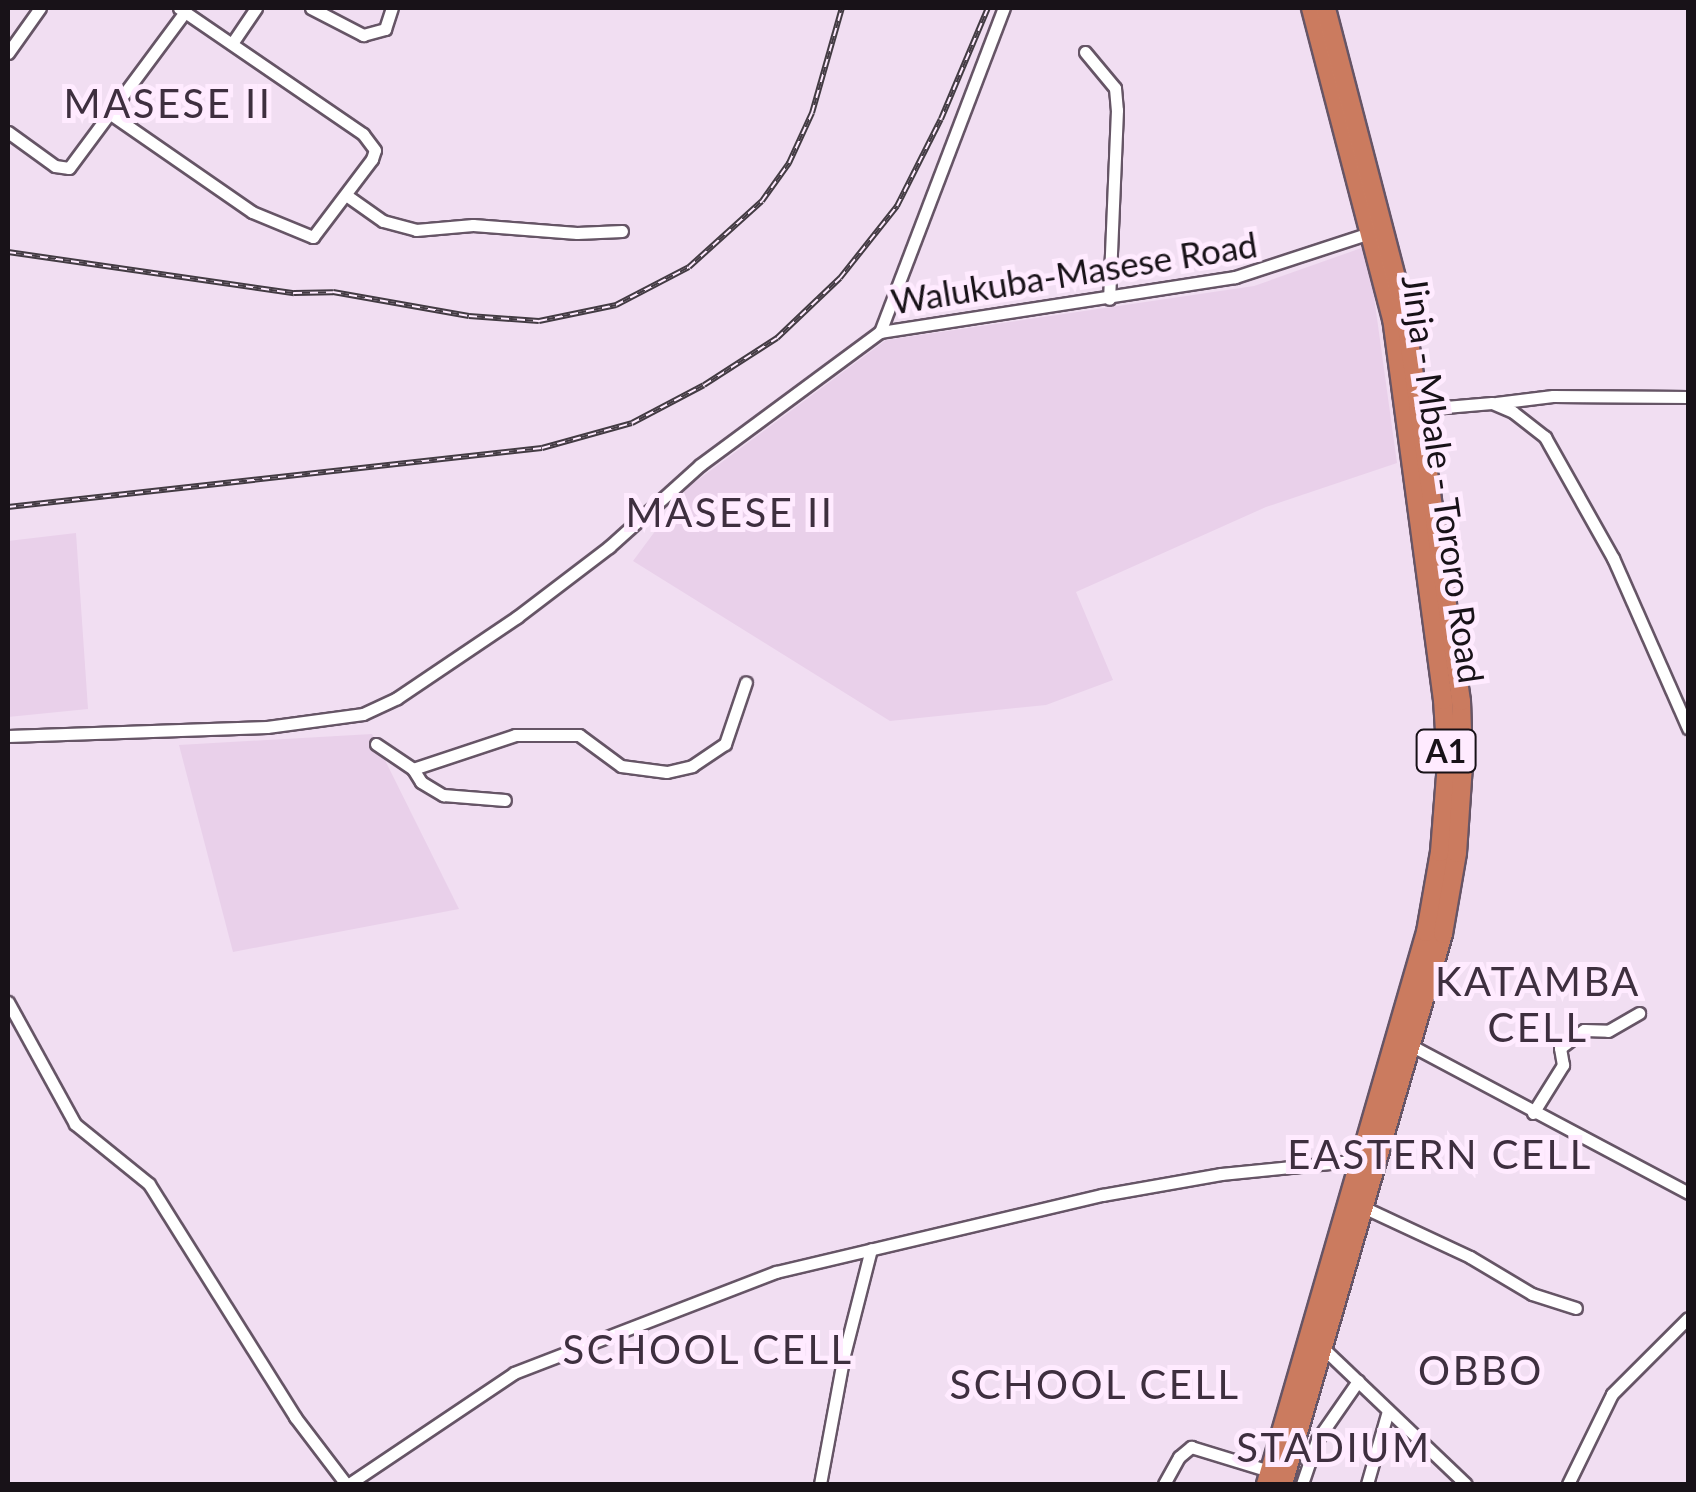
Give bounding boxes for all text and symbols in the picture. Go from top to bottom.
district label: MASESE II [64,79,272,127]
street label: Walukuba-Masese Road [888,222,1260,322]
street label: Jinja - Mbale - Tororo Road [1394,272,1494,686]
district label: MASESE II [626,488,834,536]
road number: A1 [1414,724,1478,778]
district label: KATAMBA CELL [1435,957,1641,1051]
district label: EASTERN CELL [1287,1130,1593,1178]
district label: SCHOOL CELL [562,1325,854,1373]
district label: OBBO [1418,1346,1544,1394]
district label: SCHOOL CELL [949,1360,1241,1408]
district label: STADIUM [1236,1423,1432,1471]

